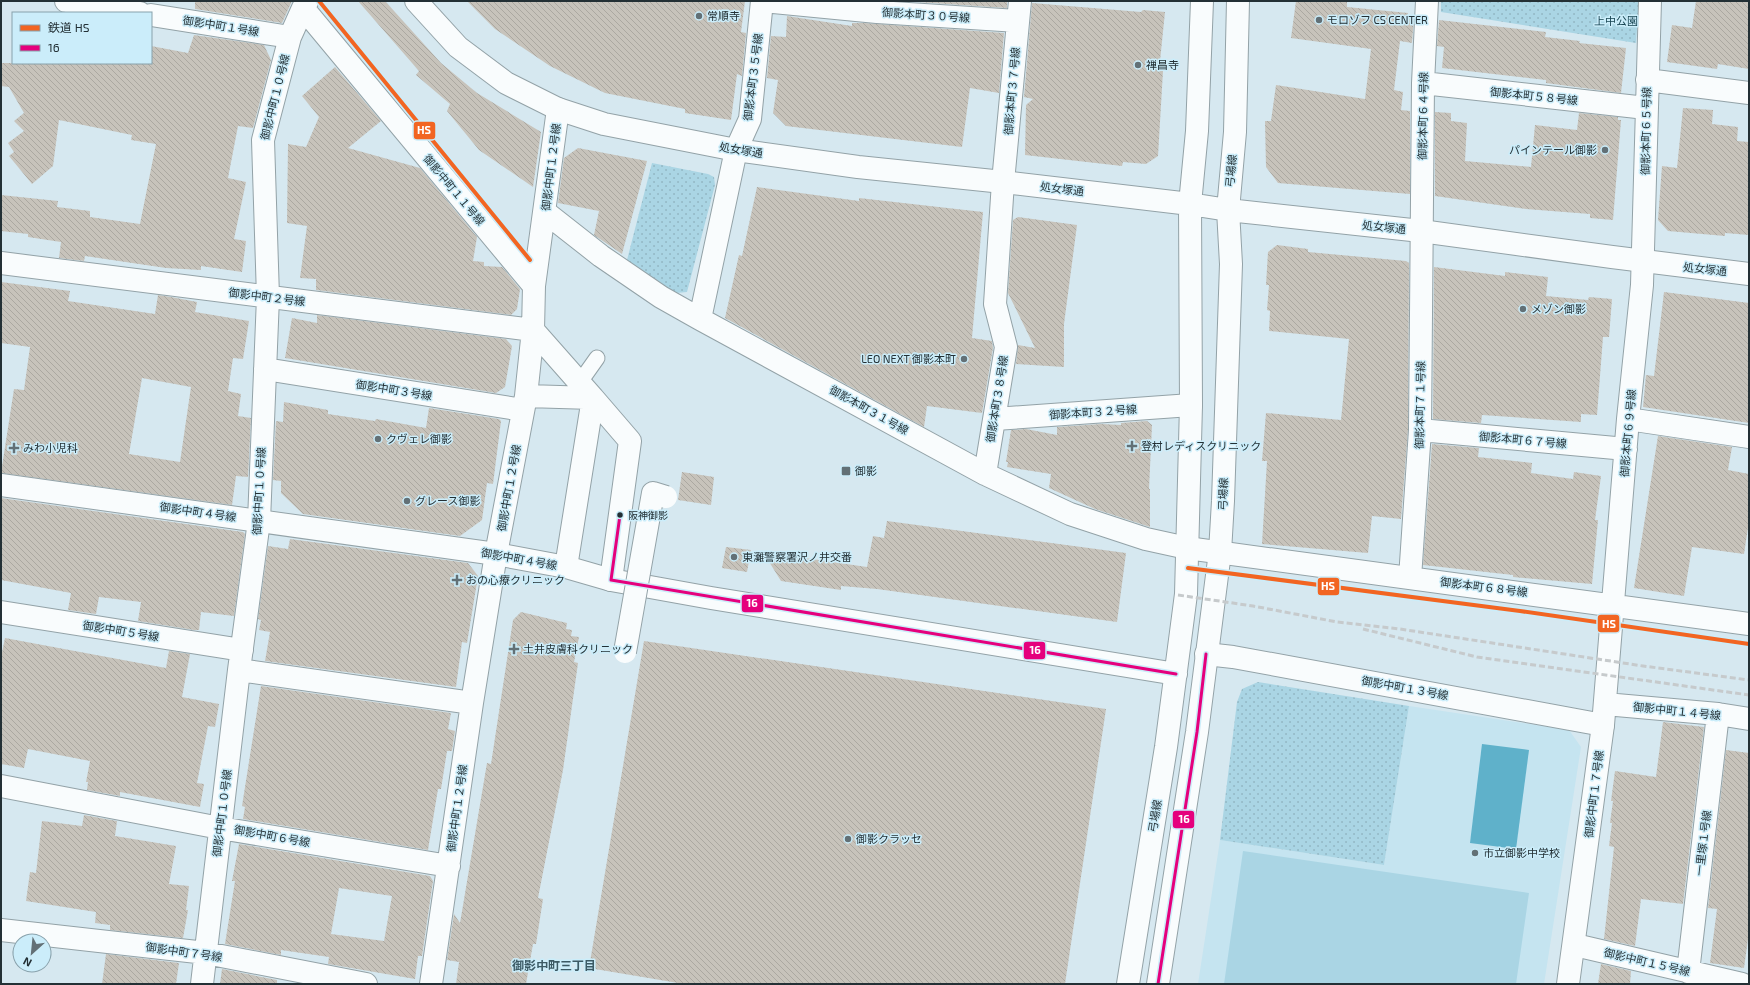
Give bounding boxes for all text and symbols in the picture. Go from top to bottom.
street label: 御影本町３０号線 [881,5,970,24]
place label: 常順寺 [707,9,740,22]
marker: 常順寺 [694,11,704,21]
legend [12,12,152,64]
street label: 御影中町１号線 [181,13,260,38]
place label: モロゾフ CS CENTER [1327,13,1428,26]
park label: 上中公園 [1594,14,1638,27]
marker: モロゾフ CS CENTER [1314,15,1324,25]
text: 鉄道 HS [48,20,90,34]
street label: 御影本町３５号線 [741,32,764,122]
text: 16 [48,40,60,54]
street label: 御影本町３７号線 [1001,47,1022,136]
street label: 御影中町１０号線 [257,53,291,142]
place label: 禅昌寺 [1146,58,1179,71]
marker: 禅昌寺 [1133,60,1143,70]
street label: 御影本町６４号線 [1415,72,1430,161]
street label: 御影本町５８号線 [1489,84,1578,107]
street label: 御影本町６５号線 [1638,87,1653,176]
line badge: HS [413,121,436,140]
street label: 御影中町１２号線 [539,122,562,212]
text: HS [417,123,432,136]
street label: 処女塚通 [718,140,764,159]
place label: パインテール御影 [1509,143,1597,156]
marker: パインテール御影 [1600,145,1610,155]
street label: 御影中町１１号線 [420,151,488,228]
street label: 弓場線 [1223,154,1238,188]
street label: 処女塚通 [1039,179,1085,198]
street label: 処女塚通 [1361,218,1407,235]
street label: 処女塚通 [1682,260,1728,277]
street label: 御影中町２号線 [227,285,306,308]
place label: メゾン御影 [1531,302,1586,315]
marker: メゾン御影 [1518,304,1528,314]
place label: LEO NEXT 御影本町 [861,352,956,365]
marker: LEO NEXT 御影本町 [959,354,969,364]
street label: 御影本町３８号線 [983,354,1010,444]
street label: 御影本町７１号線 [1412,361,1427,450]
street label: 御影中町３号線 [354,377,433,402]
street label: 御影本町３１号線 [827,382,911,437]
street label: 御影本町６９号線 [1617,389,1638,478]
street label: 御影本町３２号線 [1048,402,1137,421]
street label: 御影本町６７号線 [1478,429,1567,450]
place label: クヴェレ御影 [386,432,452,445]
marker: クヴェレ御影 [373,434,383,444]
place label: 登村レディスクリニック [1141,439,1261,452]
marker: 登村レディスクリニック [1126,440,1138,452]
place label: みわ小児科 [23,441,78,454]
marker: みわ小児科 [8,442,20,454]
street label: 御影中町１２号線 [494,443,523,533]
street label: 御影中町１０号線 [250,447,267,536]
place label: 御影 [854,464,877,477]
marker: 御影 [840,465,852,477]
street label: 弓場線 [1215,477,1230,511]
place label: グレース御影 [415,494,480,507]
marker: グレース御影 [402,496,412,506]
street label: 御影中町４号線 [158,500,237,523]
place label: 阪神御影 [628,509,668,521]
marker: 阪神御影 [615,510,625,520]
street label: 御影中町４号線 [479,545,558,572]
place label: 東灘警察署沢ノ井交番 [742,550,852,563]
marker: 東灘警察署沢ノ井交番 [729,552,739,562]
place label: おの心療クリニック [466,573,565,586]
marker: おの心療クリニック [451,574,463,586]
street label: 御影本町６８号線 [1439,575,1529,598]
line badge: HS [1317,577,1340,596]
text: HS [1321,579,1336,592]
line badge: 16 [741,594,764,613]
text: 16 [746,596,758,609]
line badge: HS [1597,614,1620,633]
text: HS [1602,617,1617,630]
street label: 御影中町５号線 [81,618,160,643]
line badge: 16 [1023,641,1046,660]
place label: 土井皮膚科クリニック [523,642,633,655]
marker: 土井皮膚科クリニック [508,643,520,655]
text: 16 [1029,643,1041,656]
street label: 御影中町１３号線 [1360,673,1450,702]
street label: 御影中町１４号線 [1632,699,1721,722]
street label: 御影中町１７号線 [1582,749,1605,839]
street label: 御影中町１２号線 [444,763,469,853]
street label: 御影中町１０号線 [210,768,233,858]
street label: 弓場線 [1146,799,1164,833]
street label: 一里塚１号線 [1692,809,1713,876]
line badge: 16 [1172,810,1195,829]
text: 16 [1178,812,1190,825]
street label: 御影中町６号線 [232,822,311,849]
place label: 御影クラッセ [855,832,922,845]
marker: 御影クラッセ [843,834,853,844]
place label: 市立御影中学校 [1483,846,1560,859]
marker: 市立御影中学校 [1470,848,1480,858]
north arrow [12,933,52,973]
street label: 御影中町７号線 [144,940,223,963]
street label: 御影中町１５号線 [1602,945,1691,978]
text: N [21,955,34,970]
district label: 御影中町三丁目 [512,958,596,972]

